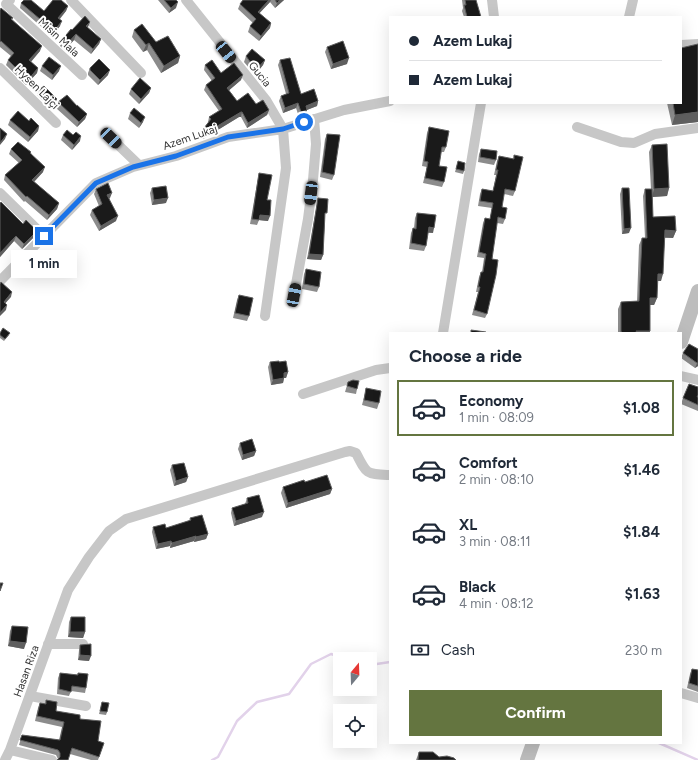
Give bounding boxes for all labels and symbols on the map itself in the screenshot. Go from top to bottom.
street label: Misin Mala [35,15,82,60]
car [214,39,238,65]
street label: Gucia [246,59,274,90]
street label: Hysen Lajçi [12,63,61,112]
route start [295,113,313,131]
street label: Azem Lukaj [161,122,219,153]
car [98,125,124,151]
car [304,180,318,206]
route end [35,227,53,245]
callout: 1 min [11,250,77,278]
car [286,282,302,308]
street label: Hasan Riza [11,644,42,699]
north arrow [333,652,377,696]

